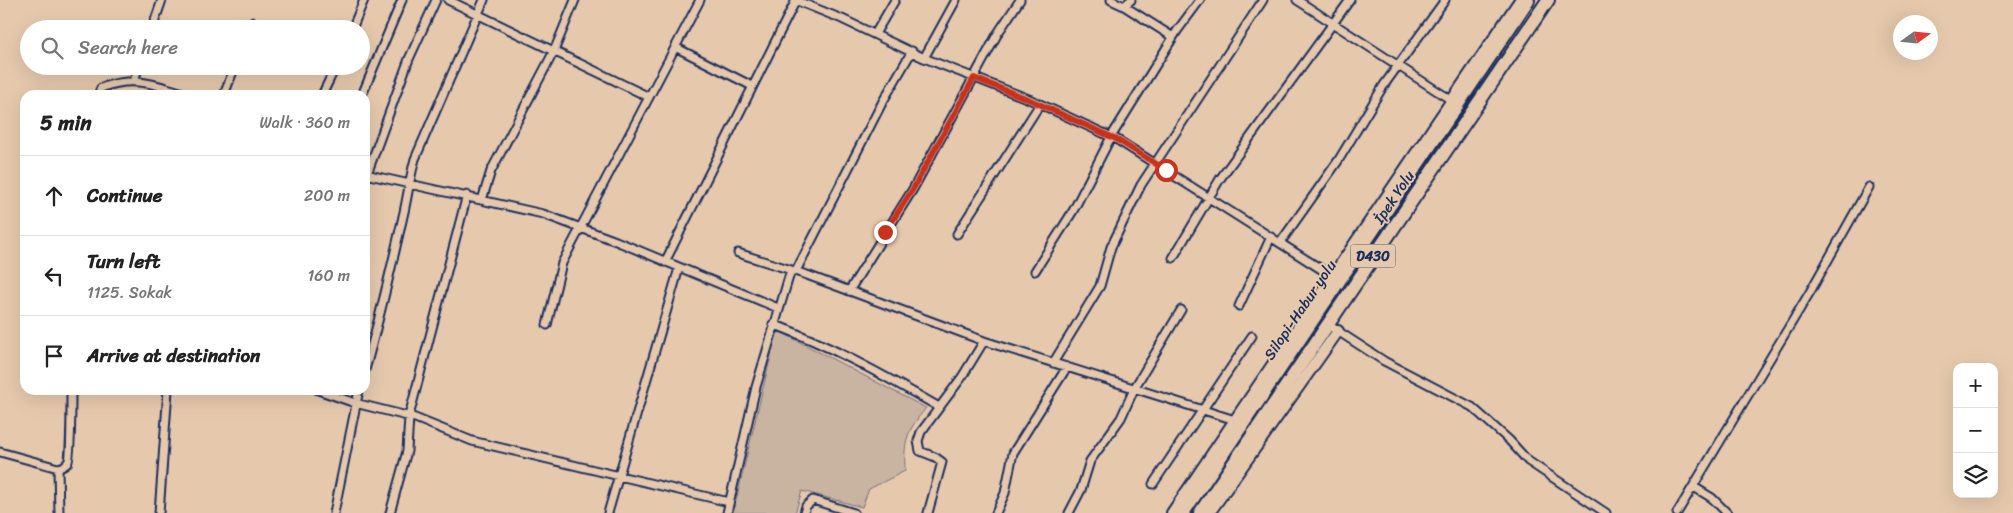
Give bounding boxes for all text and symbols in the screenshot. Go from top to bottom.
north arrow [1893,15,1938,60]
search box [20,20,370,75]
text: Search here [78,31,178,64]
icon: search [38,34,66,62]
text: 5 min [40,104,92,142]
text: Walk · 360 m [260,108,350,137]
route start [1155,159,1178,182]
street label: İpek Yolu [1366,165,1422,230]
text: Continue [87,179,163,212]
text: 200 m [304,181,350,210]
icon: ahead [40,182,68,210]
route end [874,221,897,244]
text: Turn left [87,245,160,278]
road number: D430 [1350,245,1396,268]
street label: Silopi-Habur yolu [1257,255,1343,365]
text: 160 m [307,261,350,290]
icon: left [40,262,68,290]
text: 1125. Sokak [87,278,172,307]
text: Arrive at destination [87,339,260,372]
icon: arrive [40,342,68,370]
map controls [1953,363,1998,498]
button: + [1953,363,1998,408]
button: − [1953,408,1998,453]
button: layers [1953,453,1998,498]

